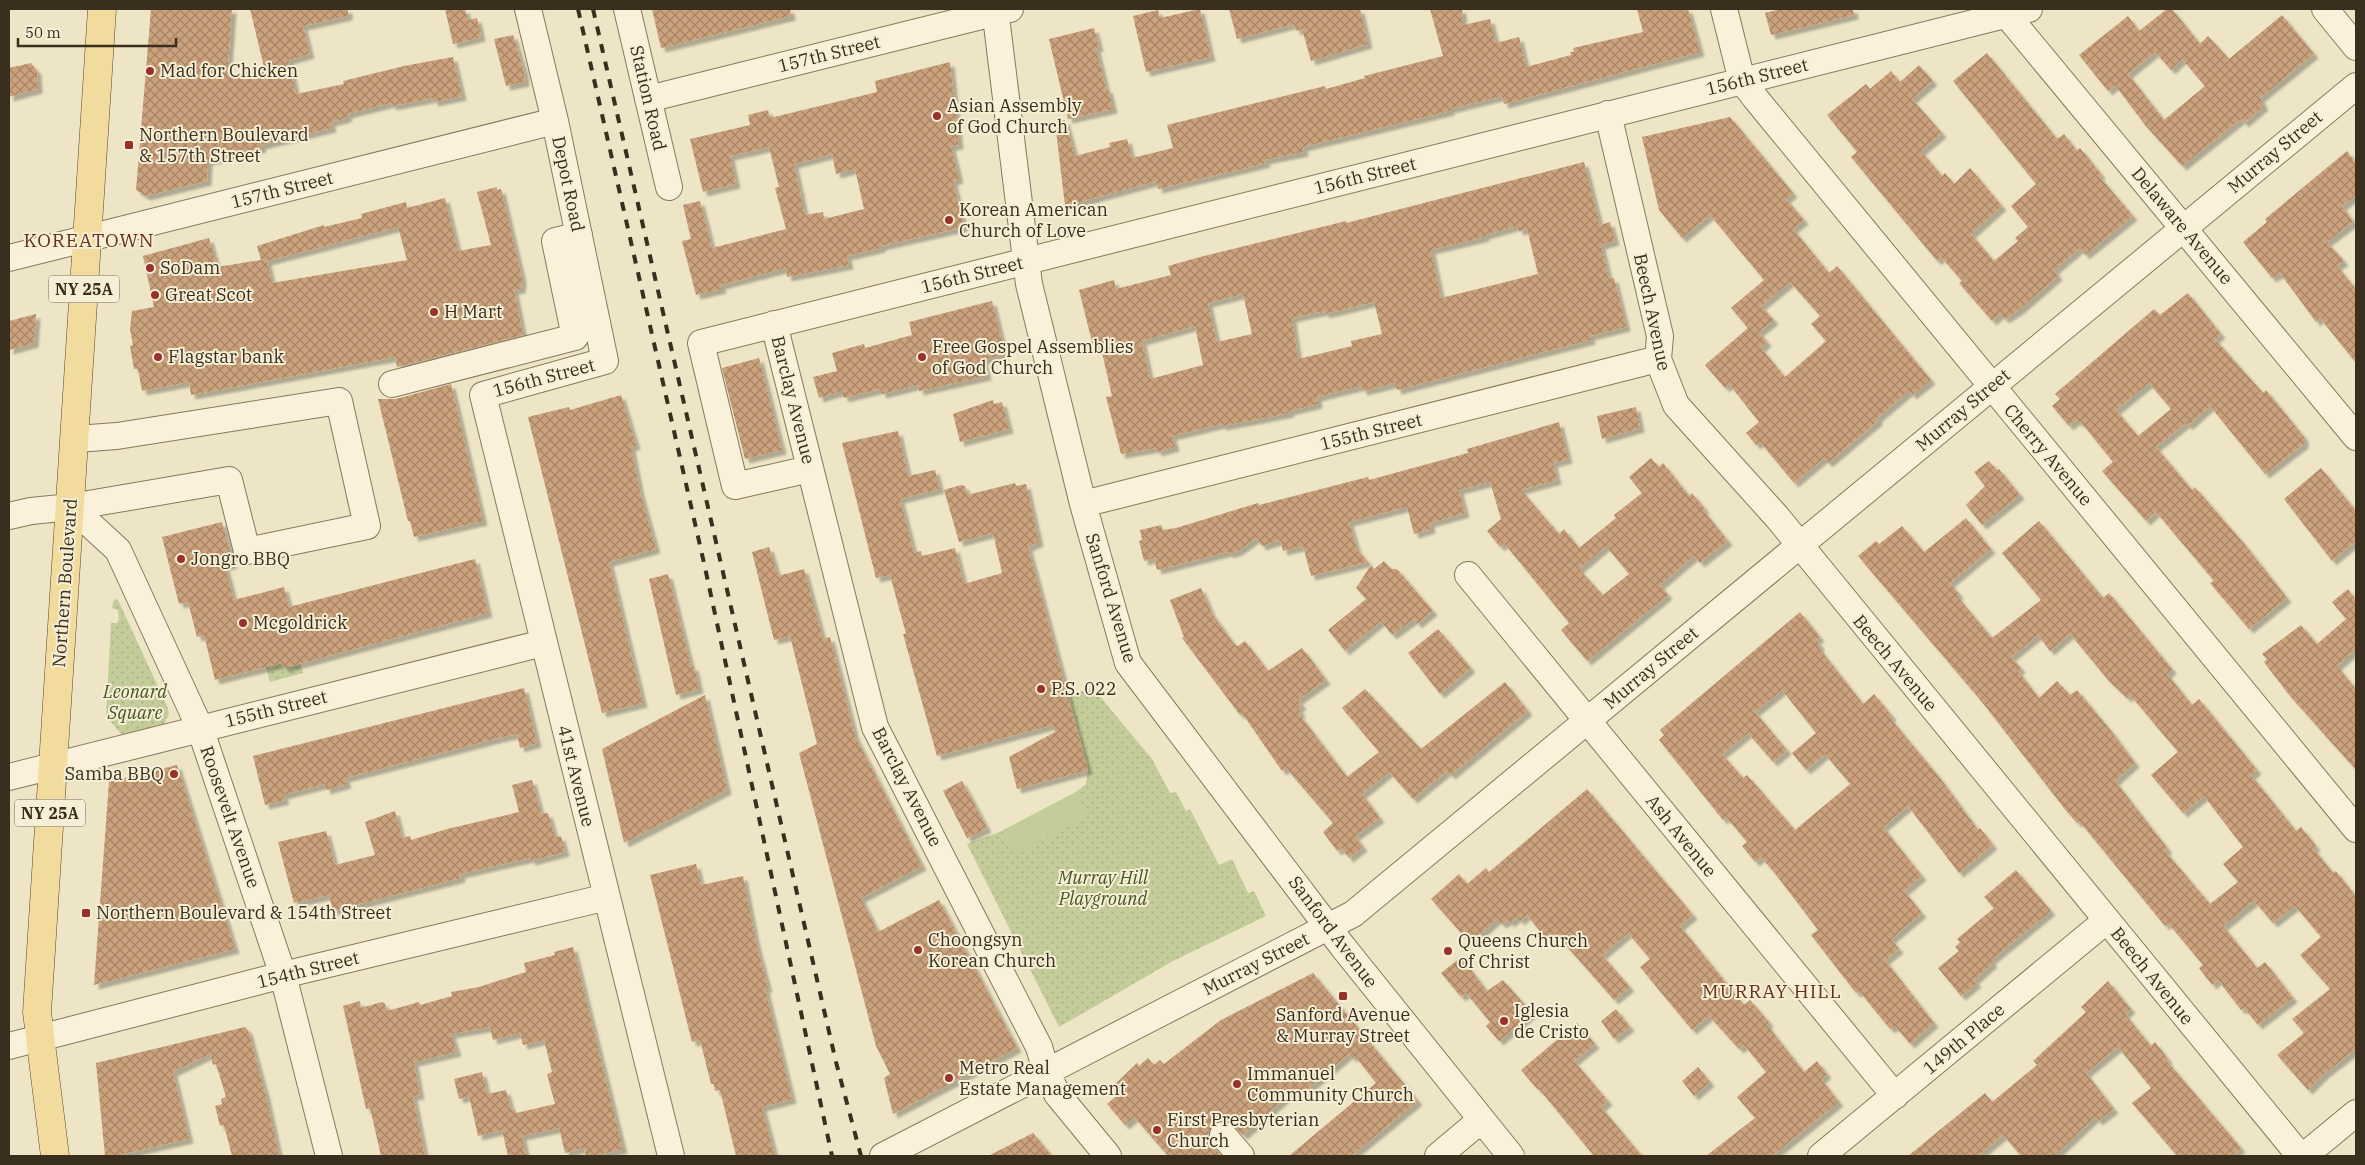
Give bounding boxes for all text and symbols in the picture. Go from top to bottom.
scale bar [18,15,175,47]
text: 50 m [25,23,61,42]
street label: 157th Street [775,30,882,77]
street label: Station Road [625,43,672,153]
street label: 156th Street [1703,53,1810,100]
place label: Mad for Chicken [160,59,298,82]
marker: Mad for Chicken [144,65,156,77]
place label: Asian Assembly of God Church [947,94,1082,138]
street label: Murray Street [2223,105,2327,198]
marker: Asian Assembly of God Church [931,110,943,122]
place label: Northern Boulevard & 157th Street [139,123,309,167]
street label: Depot Road [547,134,590,234]
marker: Northern Boulevard & 157th Street [123,139,135,151]
street label: 156th Street [1311,152,1418,199]
street label: Delaware Avenue [2127,162,2238,289]
street label: 157th Street [228,166,335,213]
place label: Korean American Church of Love [959,198,1108,242]
marker: Korean American Church of Love [943,214,955,226]
district label: KOREATOWN [23,228,155,252]
street label: 156th Street [918,251,1025,298]
street label: Beech Avenue [1629,251,1676,373]
place label: SoDam [160,256,220,279]
marker: SoDam [144,262,156,274]
road number: NY 25A [49,276,119,302]
place label: Great Scot [165,283,252,306]
marker: Great Scot [149,289,161,301]
place label: H Mart [444,300,502,323]
marker: H Mart [428,306,440,318]
street label: Barclay Avenue [766,333,821,466]
place label: Free Gospel Assemblies of God Church [932,335,1134,379]
place label: Flagstar bank [168,345,284,368]
marker: Flagstar bank [152,351,164,363]
marker: Free Gospel Assemblies of God Church [916,351,928,363]
street label: 156th Street [490,353,597,402]
street label: Murray Street [1911,363,2015,456]
street label: Cherry Avenue [1999,399,2098,510]
street label: 155th Street [1317,408,1424,455]
street label: Northern Boulevard [47,498,82,668]
street label: Sanford Avenue [1081,530,1142,666]
place label: Jongro BBQ [191,547,290,570]
marker: Jongro BBQ [175,553,187,565]
street label: Beech Avenue [1848,610,1943,716]
place label: Mcgoldrick [253,611,348,634]
marker: Mcgoldrick [237,617,249,629]
street label: Murray Street [1599,621,1703,714]
place label: P.S. 022 [1051,677,1117,700]
park label: Leonard Square [102,680,167,724]
marker: P.S. 022 [1035,683,1047,695]
street label: 155th Street [222,685,329,732]
street label: 41st Avenue [553,723,600,829]
street label: Barclay Avenue [867,723,947,850]
street label: Roosevelt Avenue [195,743,266,891]
place label: Samba BBQ [64,762,164,785]
marker: Samba BBQ [168,768,180,780]
street label: Ash Avenue [1641,790,1722,882]
road number: NY 25A [15,800,85,826]
park label: Murray Hill Playground [1057,866,1149,910]
street label: Sanford Avenue [1284,871,1383,992]
place label: Northern Boulevard & 154th Street [96,901,392,924]
marker: Northern Boulevard & 154th Street [80,907,92,919]
street label: Beech Avenue [2106,922,2199,1029]
street label: Murray Street [1199,927,1313,1000]
place label: Choongsyn Korean Church [928,928,1056,972]
place label: Queens Church of Christ [1458,929,1588,973]
marker: Choongsyn Korean Church [912,944,924,956]
marker: Queens Church of Christ [1442,945,1454,957]
street label: 154th Street [254,946,361,993]
district label: MURRAY HILL [1702,979,1842,1003]
marker: Sanford Avenue & Murray Street [1337,990,1349,1002]
street label: 149th Place [1918,998,2009,1079]
place label: Iglesia de Cristo [1514,999,1589,1043]
place label: Sanford Avenue & Murray Street [1276,1003,1410,1047]
marker: Iglesia de Cristo [1498,1015,1510,1027]
place label: Metro Real Estate Management [959,1056,1126,1100]
place label: Immanuel Community Church [1247,1062,1414,1106]
marker: Metro Real Estate Management [943,1072,955,1084]
marker: Immanuel Community Church [1231,1078,1243,1090]
place label: First Presbyterian Church [1167,1108,1319,1152]
marker: First Presbyterian Church [1151,1124,1163,1136]

